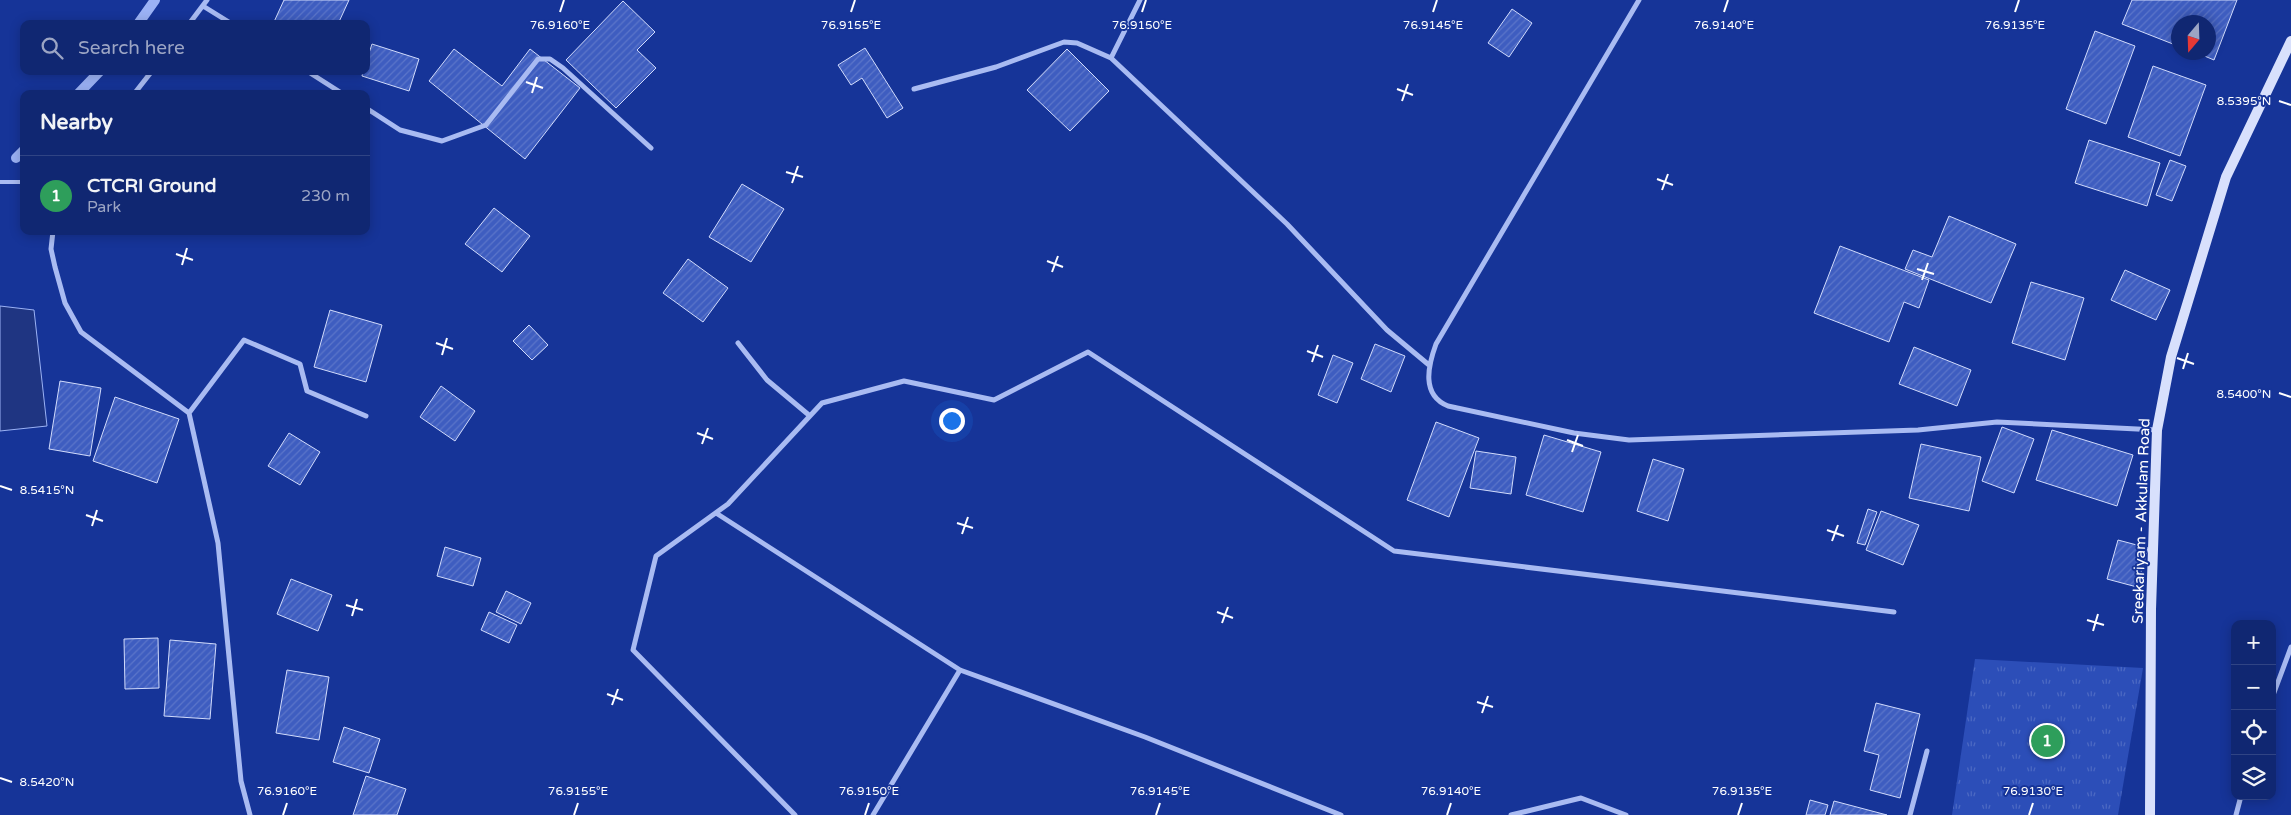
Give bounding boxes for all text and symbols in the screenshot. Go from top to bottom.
north arrow [2171,15,2216,60]
text: 76.9160°E [530,18,591,32]
text: 76.9155°E [821,18,881,32]
text: 76.9150°E [1112,18,1173,32]
text: 76.9145°E [1403,18,1463,32]
text: 76.9140°E [1694,18,1755,32]
text: 76.9135°E [1985,18,2045,32]
search box [20,20,370,75]
icon: search [38,34,66,62]
text: Search here [78,37,185,59]
text: 8.5395°N [2217,94,2271,108]
text: Nearby [40,110,113,135]
text: CTCRI Ground [87,175,216,197]
text: 1 [51,186,61,206]
text: 230 m [301,186,350,206]
text: Park [87,197,121,217]
text: 8.5400°N [2217,387,2271,401]
your location [939,408,965,434]
street label: Sreekariyam - Akkulam Road [2128,418,2154,624]
text: 8.5415°N [20,483,74,497]
map controls [2231,620,2276,800]
button: + [2231,620,2276,665]
button: − [2231,665,2276,710]
button: locate [2231,710,2276,755]
pin: 1 [2031,722,2063,760]
button: layers [2231,755,2276,800]
text: 8.5420°N [20,775,74,789]
text: 76.9160°E [257,784,318,798]
text: 76.9155°E [548,784,608,798]
text: 76.9150°E [839,784,900,798]
text: 76.9145°E [1130,784,1190,798]
text: 76.9140°E [1421,784,1482,798]
text: 76.9135°E [1712,784,1772,798]
text: 76.9130°E [2003,784,2064,798]

